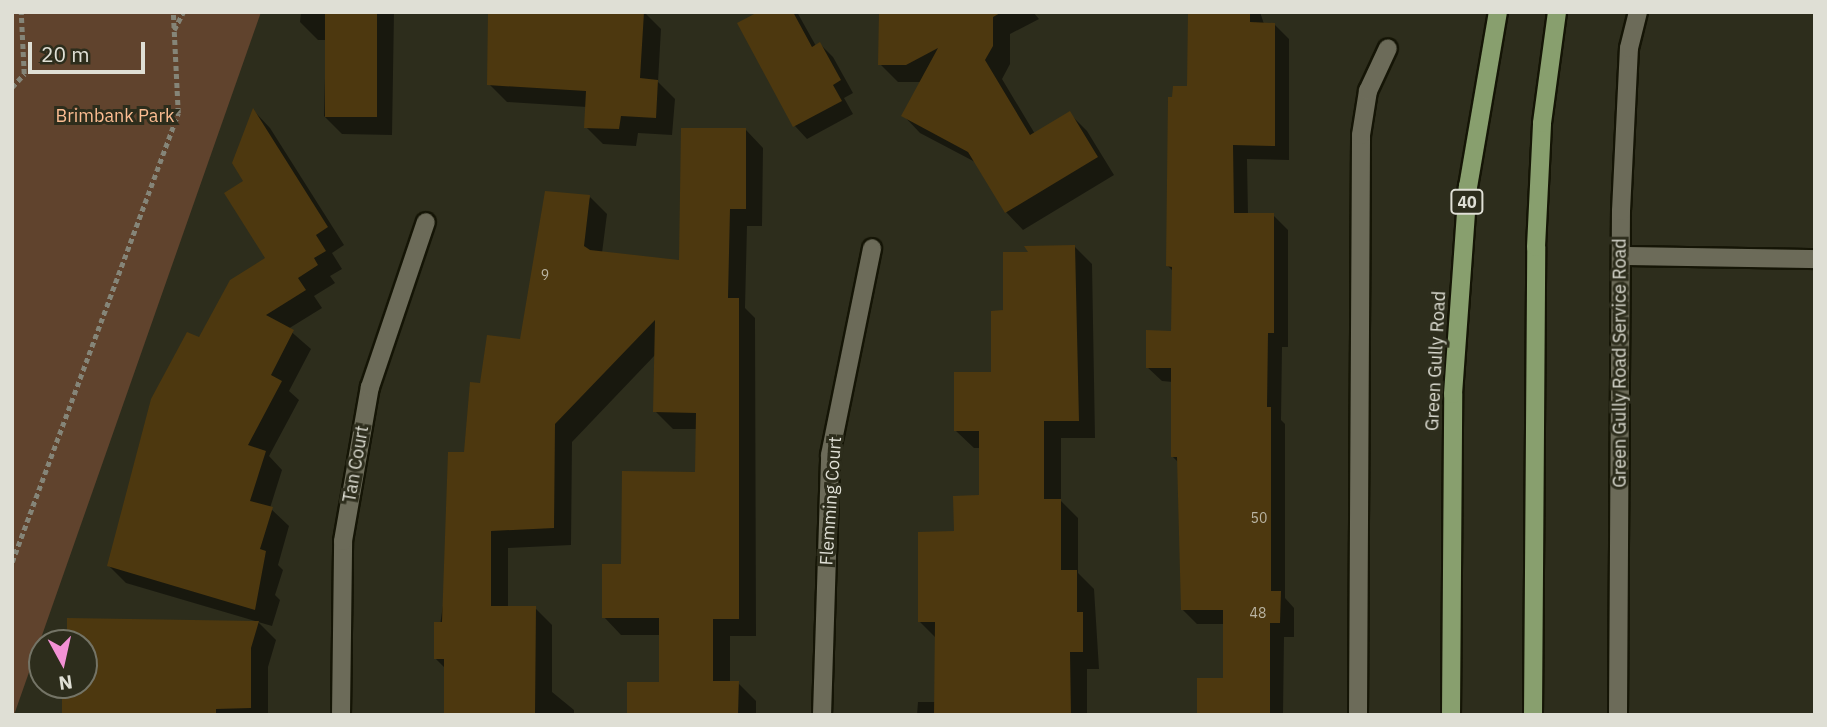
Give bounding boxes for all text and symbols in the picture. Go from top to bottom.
scale bar [32,28,149,72]
text: 20 m [41,40,90,68]
park label: Brimbank Park [55,105,175,127]
road number: 40 [1450,190,1484,214]
street label: Green Gully Road Service Road [1609,238,1631,488]
house number: 9 [541,267,549,283]
street label: Green Gully Road [1422,290,1450,432]
street label: Tan Court [339,424,373,504]
street label: Flemming Court [816,436,846,566]
house number: 50 [1251,510,1267,526]
house number: 48 [1250,605,1266,621]
north arrow [28,629,98,699]
text: N [57,670,74,696]

